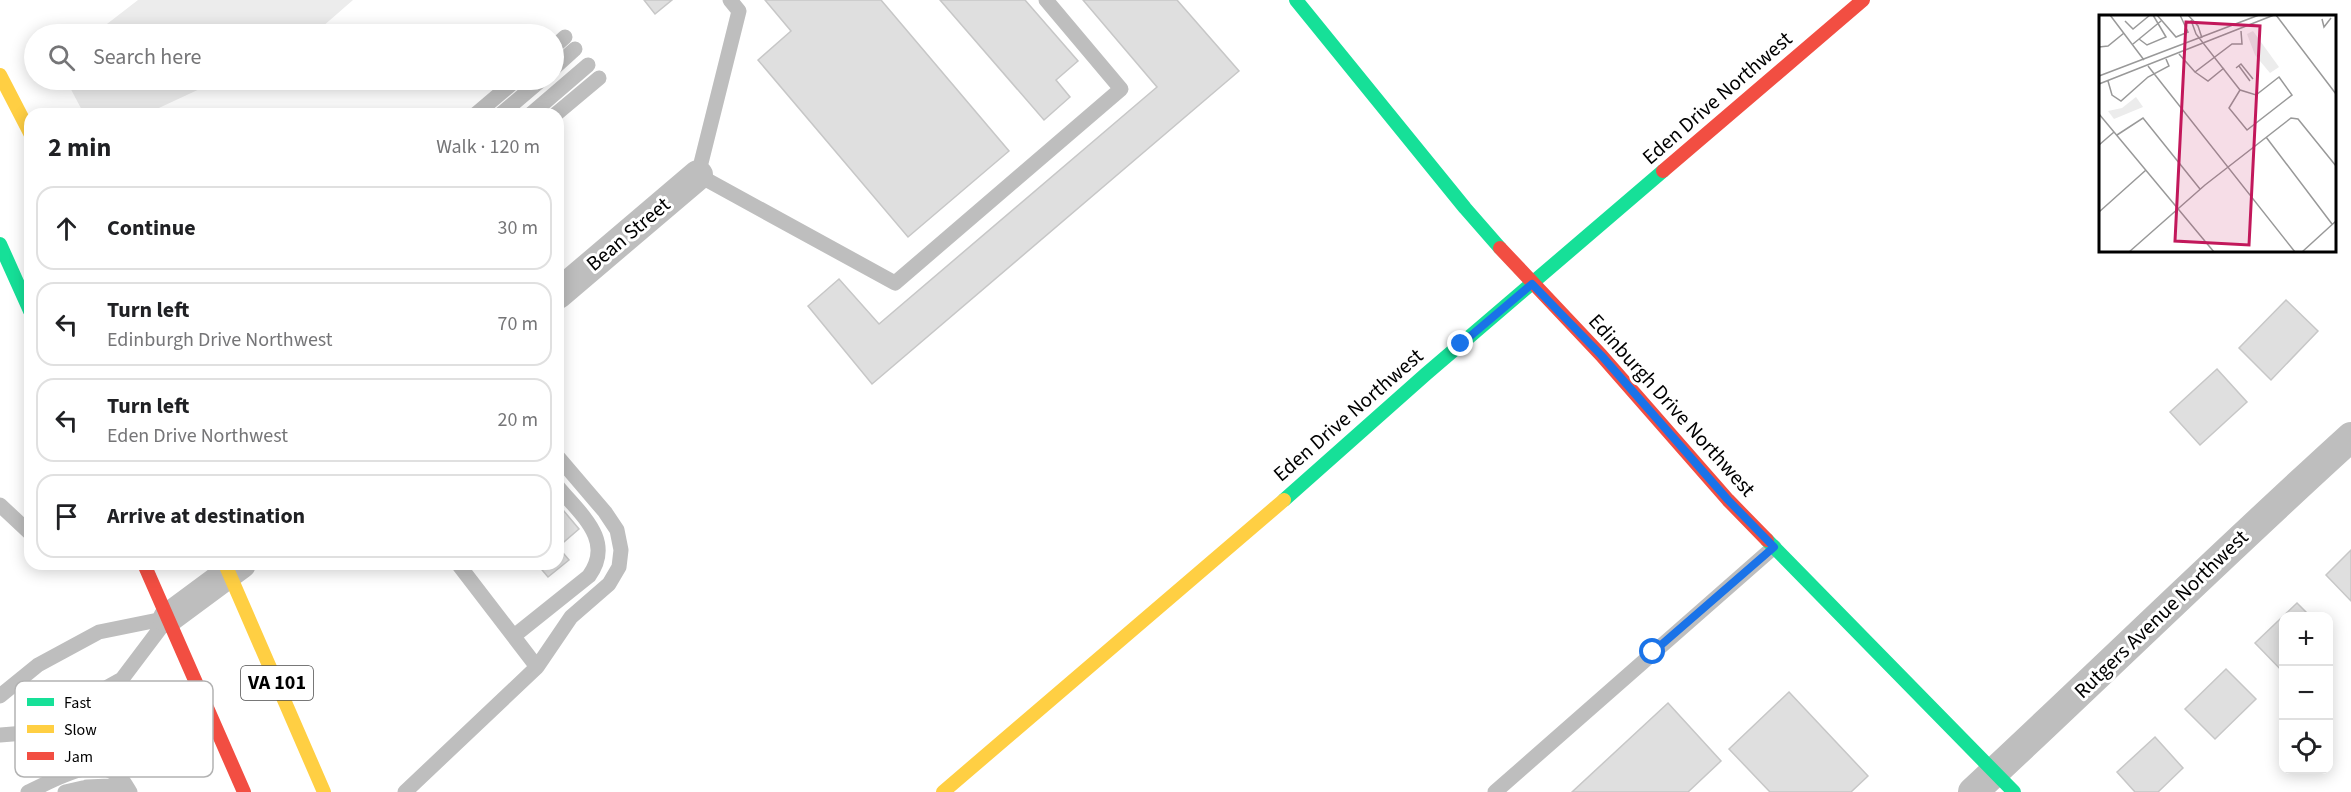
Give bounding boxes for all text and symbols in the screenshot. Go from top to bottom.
inset map [2099,15,2336,252]
search box [24,24,564,90]
street label: Eden Drive Northwest [1635,24,1799,172]
icon: search [45,41,78,74]
text: Search here [93,41,201,73]
text: 2 min [48,129,111,166]
text: Walk · 120 m [436,133,540,161]
street label: Bean Street [580,190,676,278]
icon: ahead [50,212,83,245]
text: Continue [107,212,196,244]
text: 30 m [498,214,538,242]
text: Turn left [107,294,189,326]
street label: Edinburgh Drive Northwest [1582,307,1762,503]
icon: left [50,308,83,341]
text: 70 m [498,310,538,338]
text: Edinburgh Drive Northwest [107,326,333,354]
route end [1447,330,1473,356]
street label: Eden Drive Northwest [1266,341,1430,489]
text: Turn left [107,390,189,422]
icon: left [50,404,83,437]
text: 20 m [498,406,538,434]
text: Eden Drive Northwest [107,422,288,450]
icon: arrive [50,500,83,533]
text: Arrive at destination [107,500,305,532]
street label: Rutgers Avenue Northwest [2067,523,2255,705]
map controls [2279,612,2333,774]
button: + [2279,612,2333,666]
route start [1639,638,1665,664]
road number: VA 101 [241,666,313,700]
button: − [2279,666,2333,720]
legend [15,681,213,777]
text: Fast [64,692,92,714]
text: Slow [64,719,97,741]
button: locate [2279,720,2333,774]
text: Jam [64,746,93,768]

